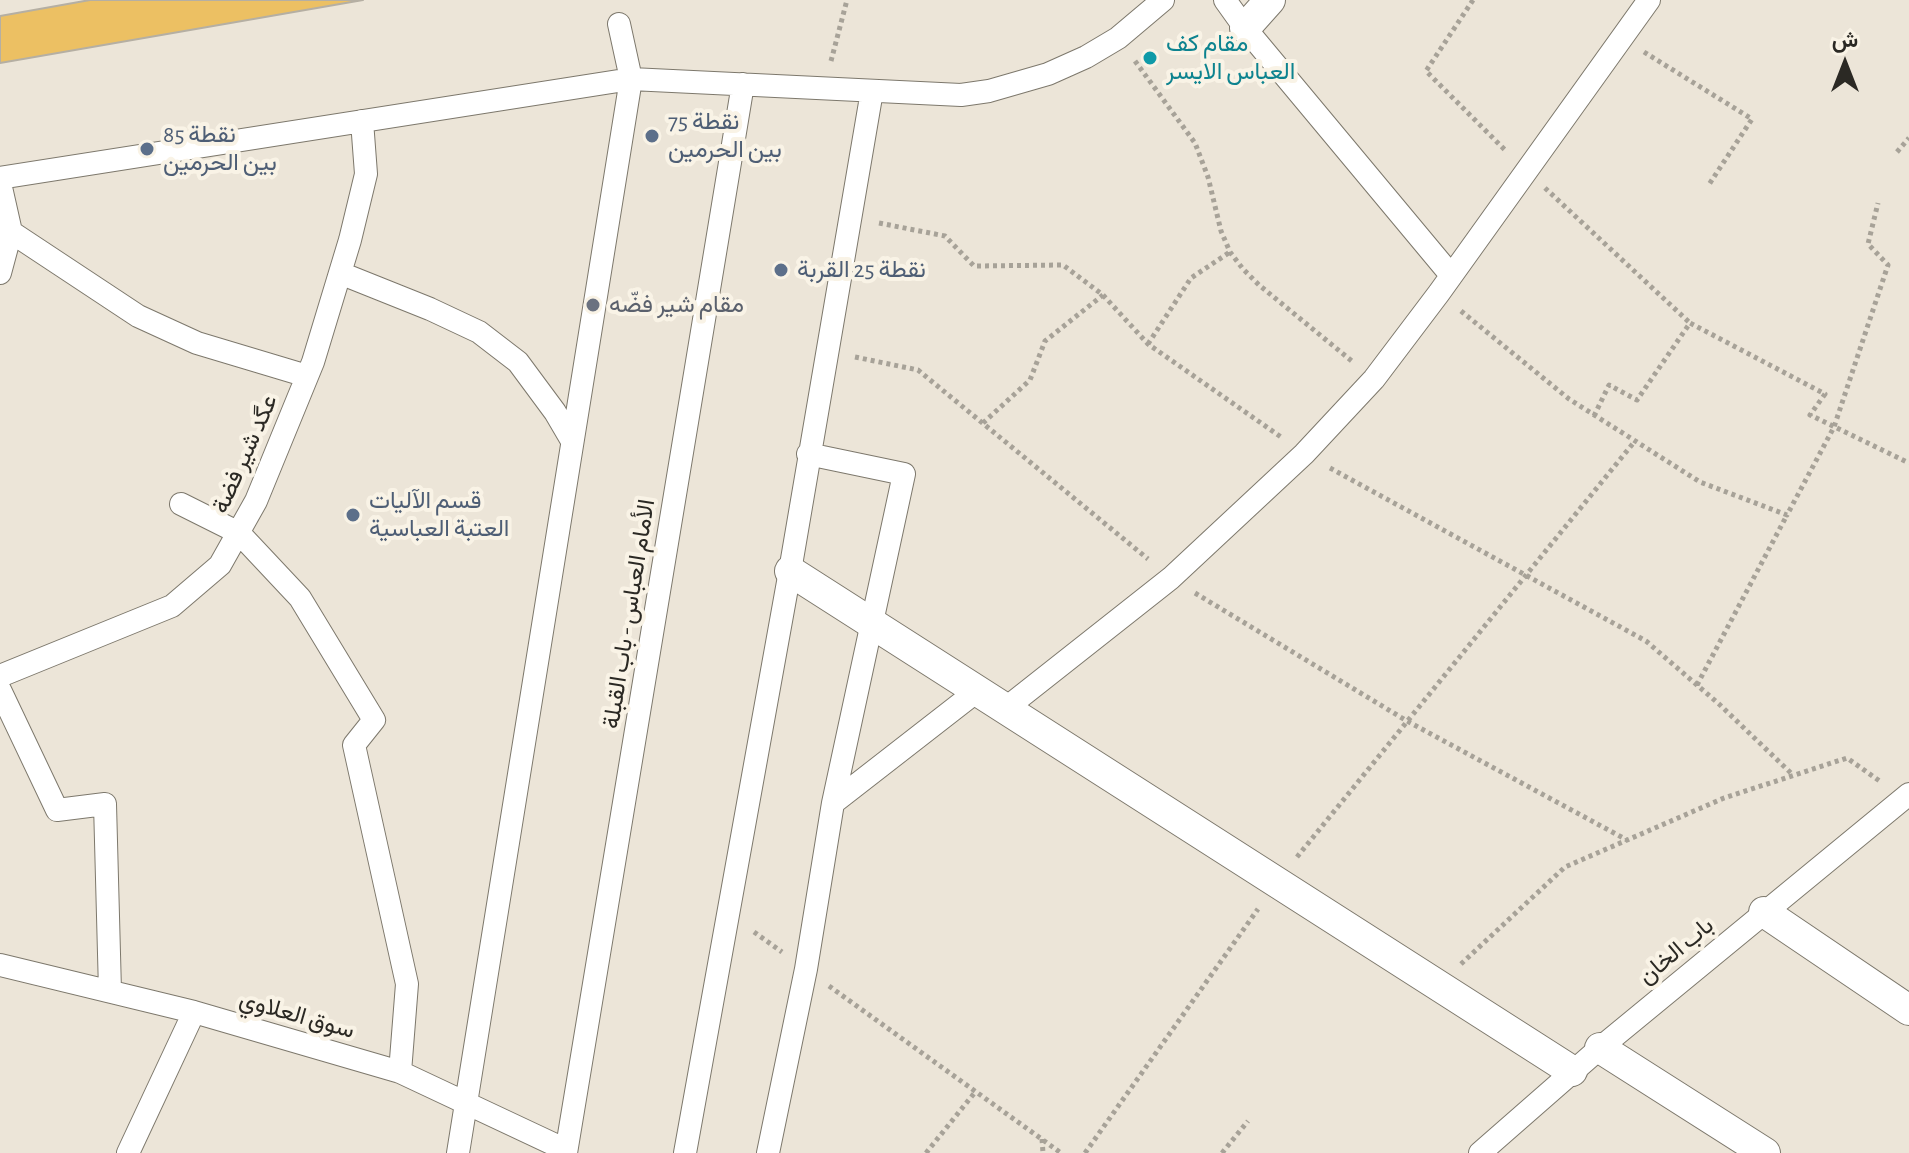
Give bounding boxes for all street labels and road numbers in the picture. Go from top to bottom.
street label: عگد شير فضة [206,390,284,518]
street label: الأمام العباس - باب القبلة [597,497,661,731]
street label: باب الخان [1632,911,1720,991]
street label: سوق العلاوي [236,985,358,1045]

